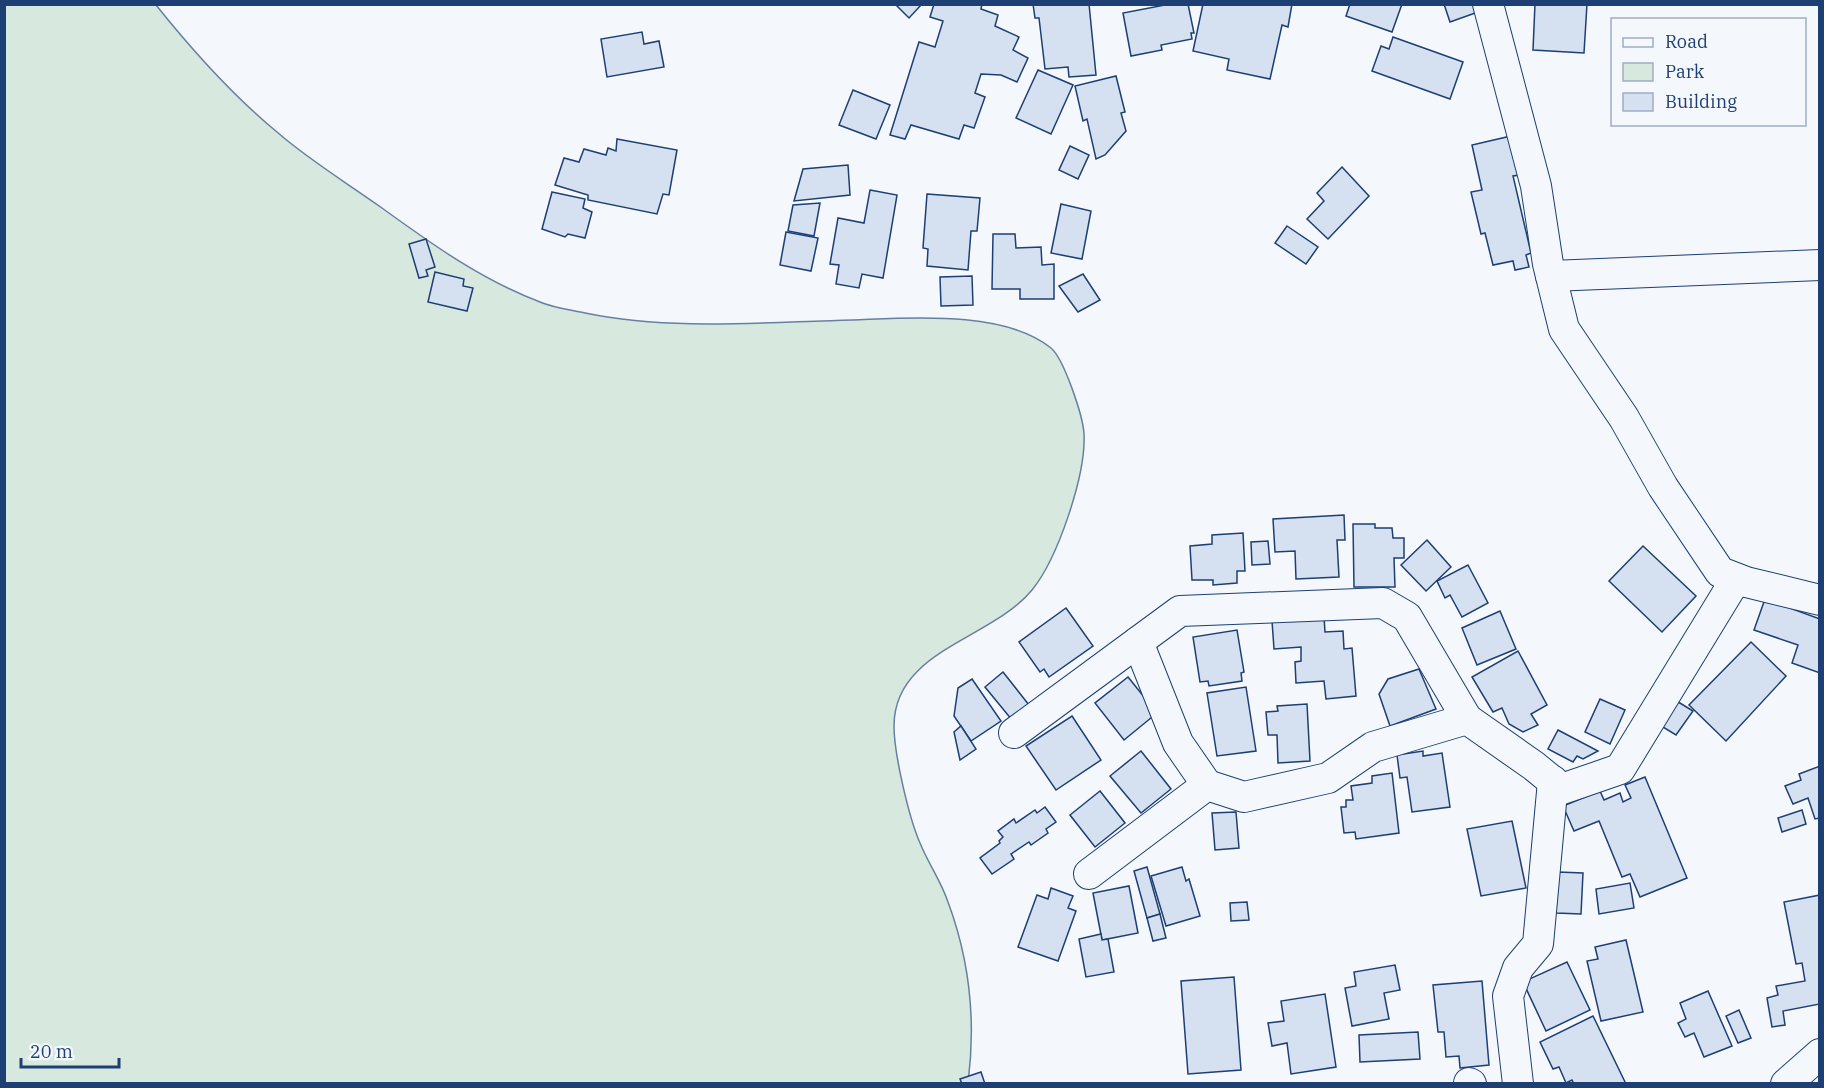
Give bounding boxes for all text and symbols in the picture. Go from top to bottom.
legend [1611,18,1806,126]
text: Road [1665,30,1708,53]
text: Park [1665,60,1705,83]
text: Building [1665,90,1737,113]
scale bar [21,1031,118,1069]
text: 20 m [30,1040,73,1063]

